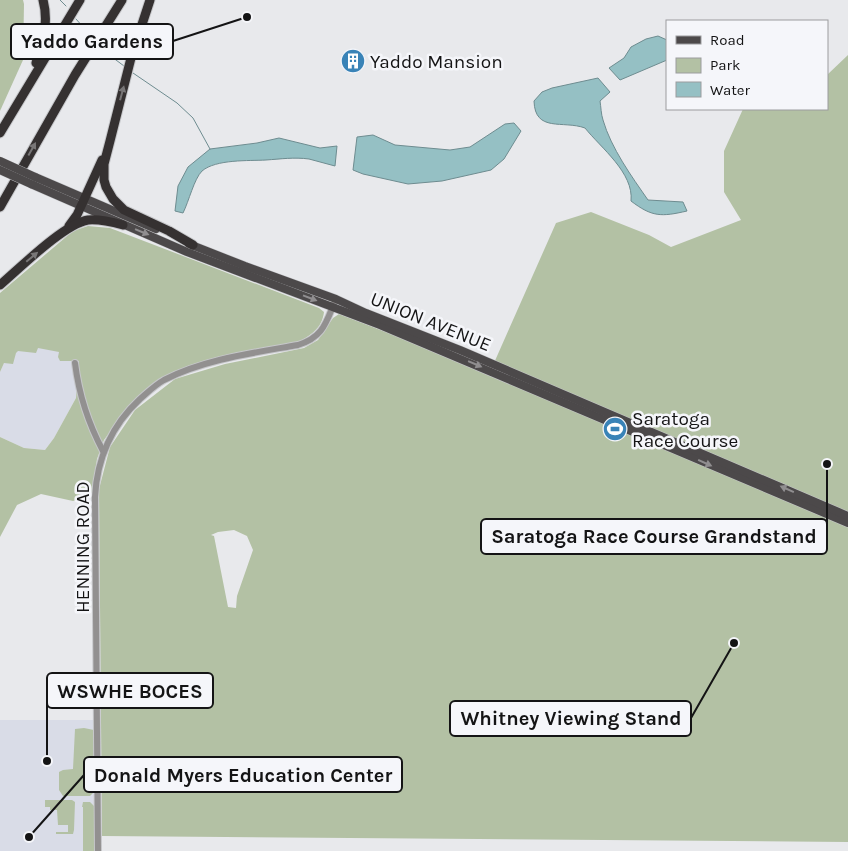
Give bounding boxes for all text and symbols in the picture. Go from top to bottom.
legend [666,20,828,110]
callout: Yaddo Gardens [11,24,173,59]
text: Yaddo Gardens [21,30,163,53]
text: Road [710,31,745,49]
building icon: Yaddo Mansion [340,48,366,74]
place label: Yaddo Mansion [370,51,503,73]
text: Park [710,56,740,74]
text: Water [710,81,751,99]
one-way arrow [118,86,126,101]
one-way arrow [28,141,36,156]
one-way arrow [135,229,149,237]
one-way arrow [26,252,39,263]
street label: UNION AVENUE [367,288,494,356]
one-way arrow [303,294,318,302]
one-way arrow [468,361,482,369]
place label: Saratoga Race Course [632,408,738,452]
sports icon: Saratoga Race Course [602,416,628,442]
one-way arrow [698,459,712,467]
street label: HENNING ROAD [72,481,94,613]
one-way arrow [780,485,794,493]
callout: Saratoga Race Course Grandstand [481,519,827,554]
text: Saratoga Race Course Grandstand [491,525,817,548]
callout: WSWHE BOCES [47,673,213,708]
text: WSWHE BOCES [57,680,203,703]
callout: Whitney Viewing Stand [450,701,691,736]
text: Whitney Viewing Stand [460,707,682,730]
callout: Donald Myers Education Center [84,757,402,792]
text: Donald Myers Education Center [94,764,392,787]

